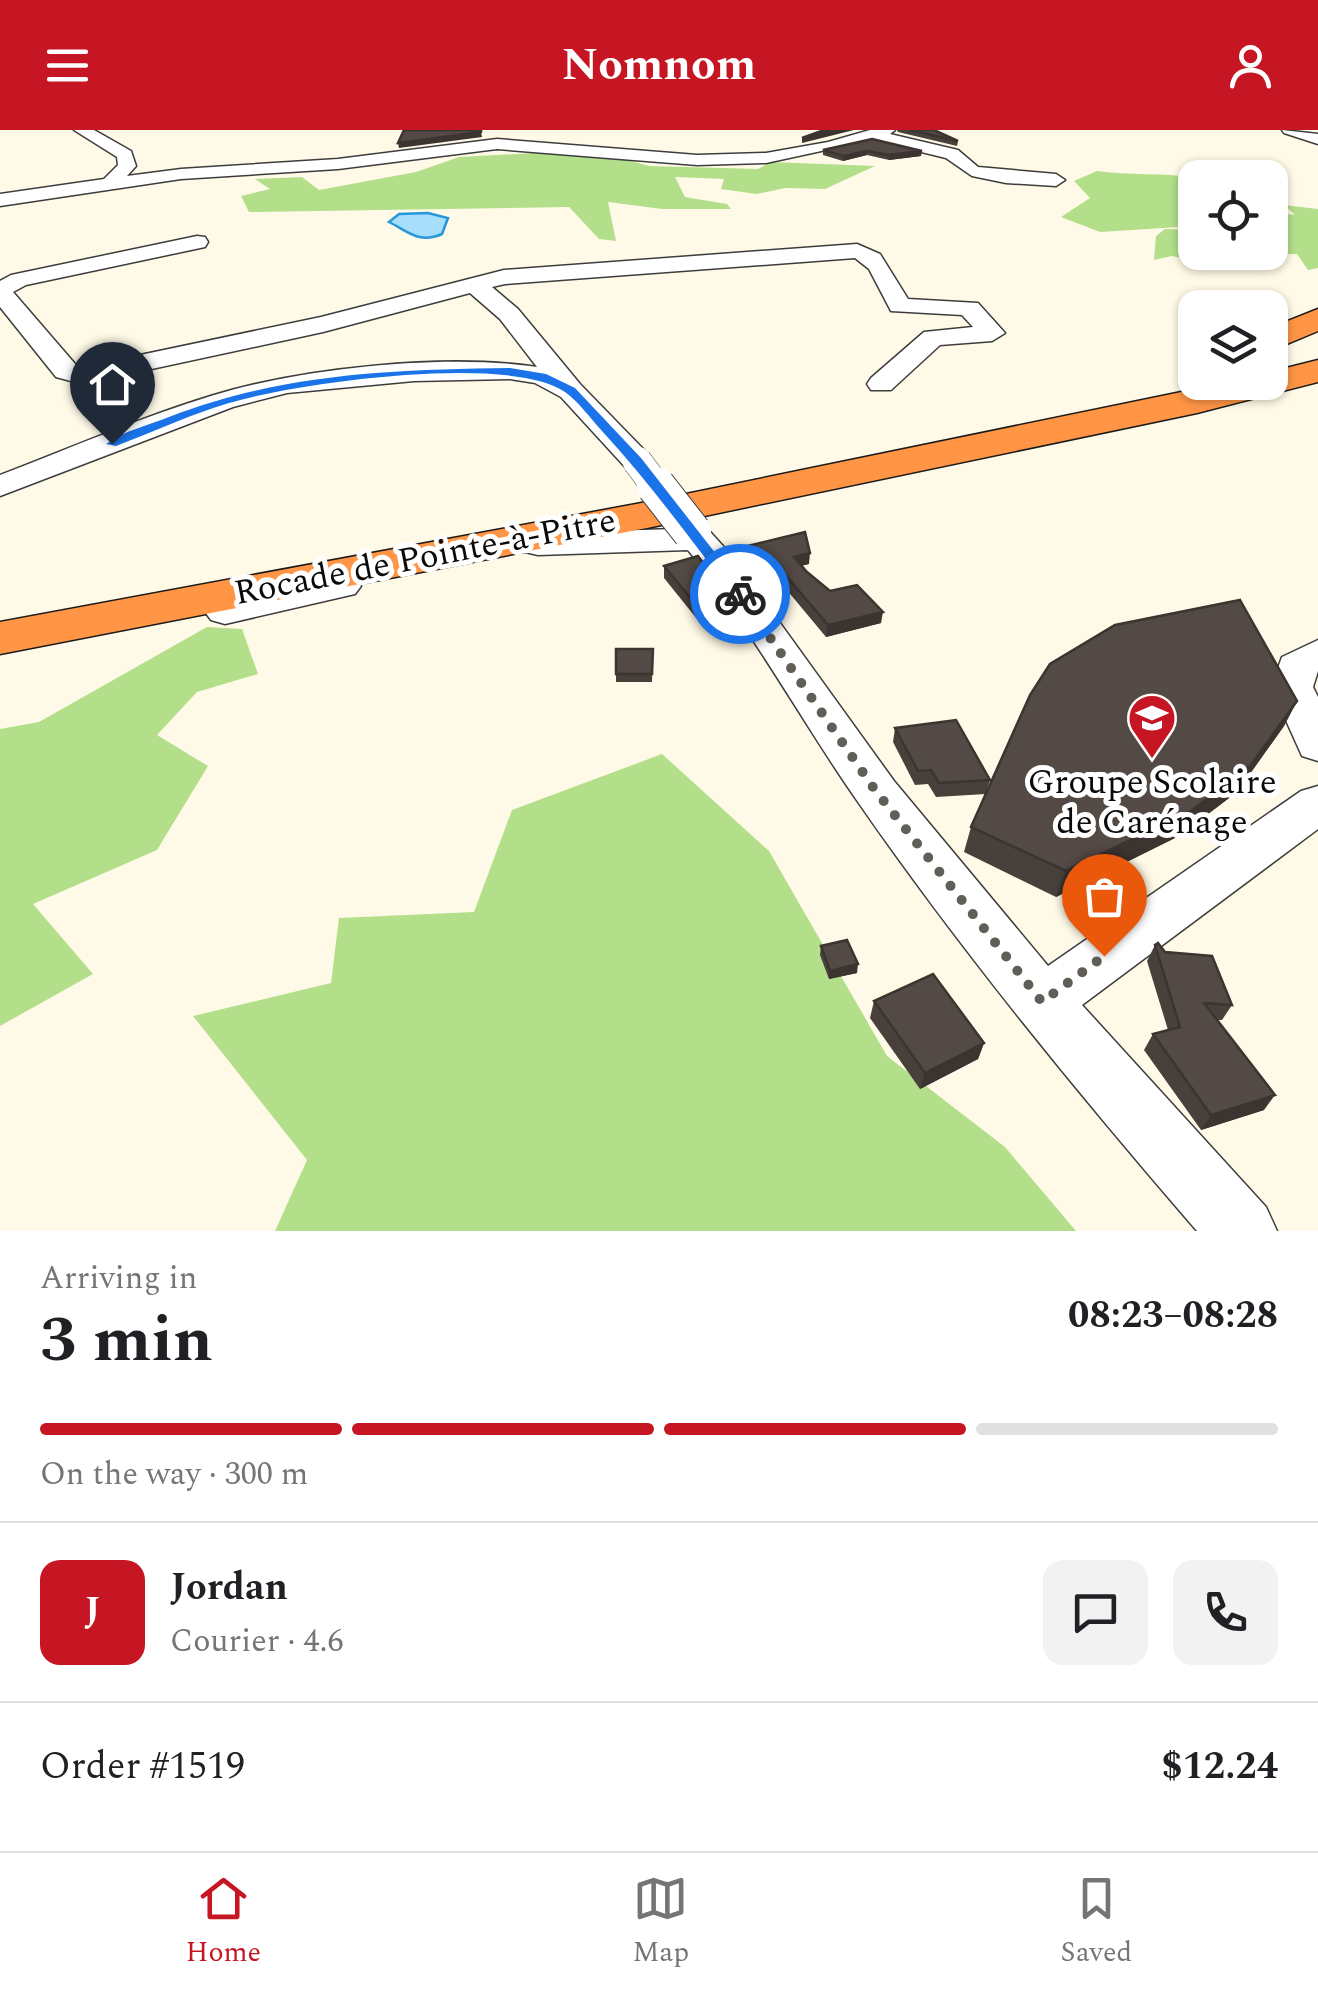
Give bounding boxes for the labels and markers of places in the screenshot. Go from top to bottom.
pin [70,342,155,445]
school or university icon: Groupe Scolaire de Carénage [1126,692,1178,760]
place label: Groupe Scolaire de Carénage [1027,756,1277,849]
pin [1062,854,1147,957]

